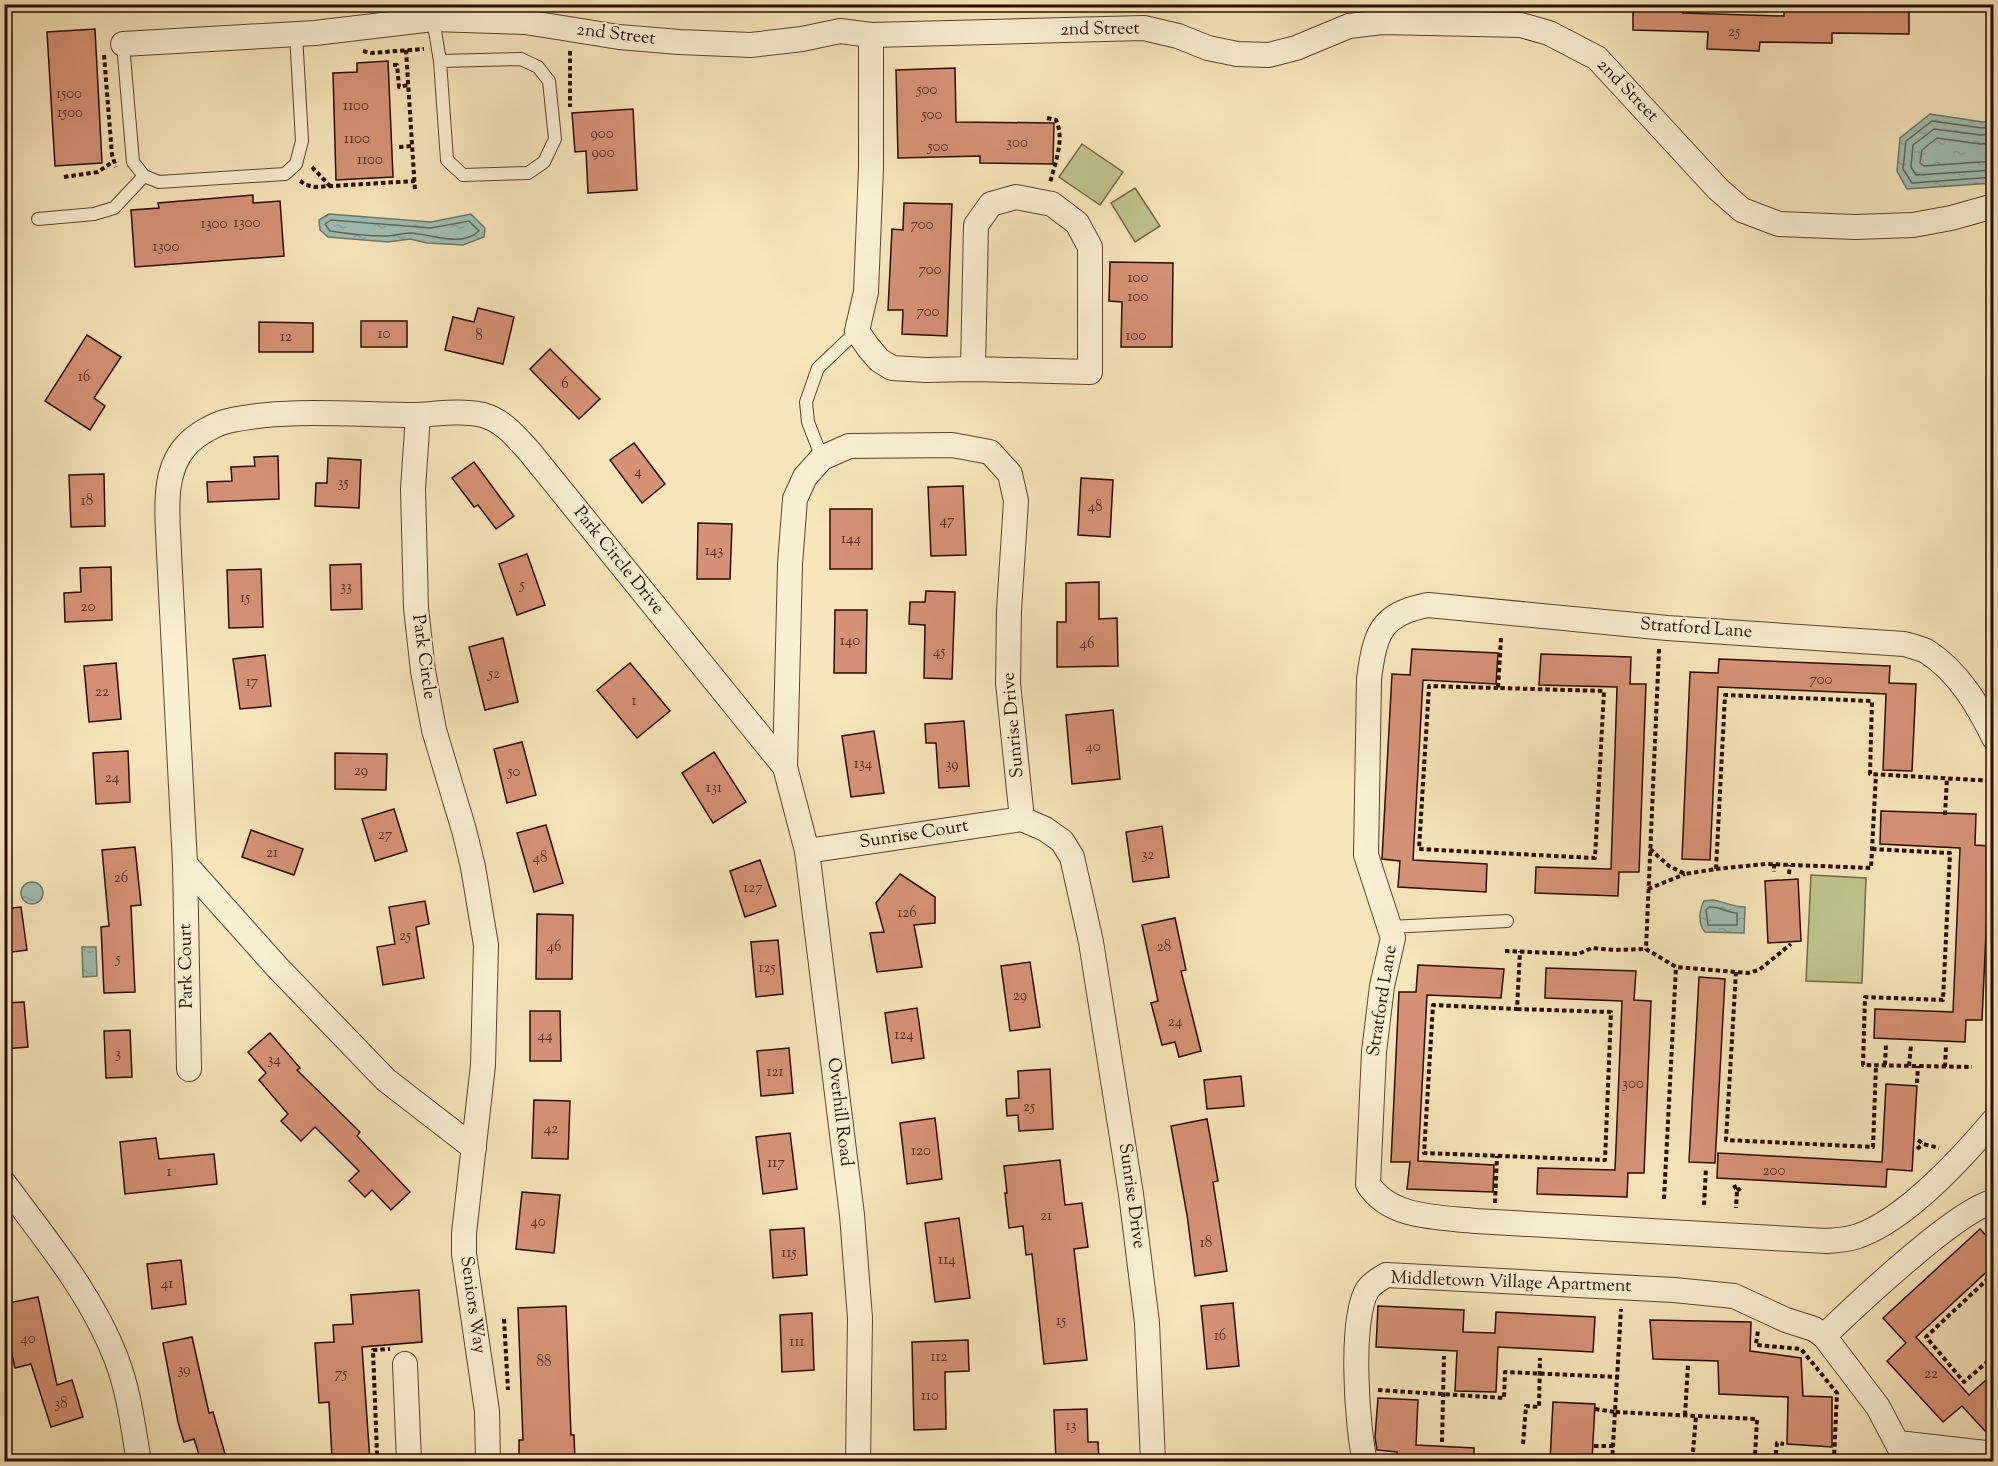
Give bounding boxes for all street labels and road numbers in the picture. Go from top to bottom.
street label: 2nd Street [1060,16,1140,44]
street label: 2nd Street [575,17,657,53]
street label: 2nd Street [1590,53,1664,129]
street label: Park Circle Drive [566,501,670,621]
street label: Stratford Lane [1639,612,1753,646]
street label: Park Circle [404,613,442,701]
street label: Sunrise Drive [996,671,1032,779]
street label: Sunrise Court [858,814,970,856]
street label: Park Court [173,923,201,1009]
street label: Stratford Lane [1361,943,1405,1059]
street label: Overhill Road [819,1056,859,1168]
street label: Sunrise Drive [1111,1142,1151,1250]
street label: Seniors Way [452,1255,492,1355]
street label: Middletown Village Apartment [1390,1266,1632,1300]

